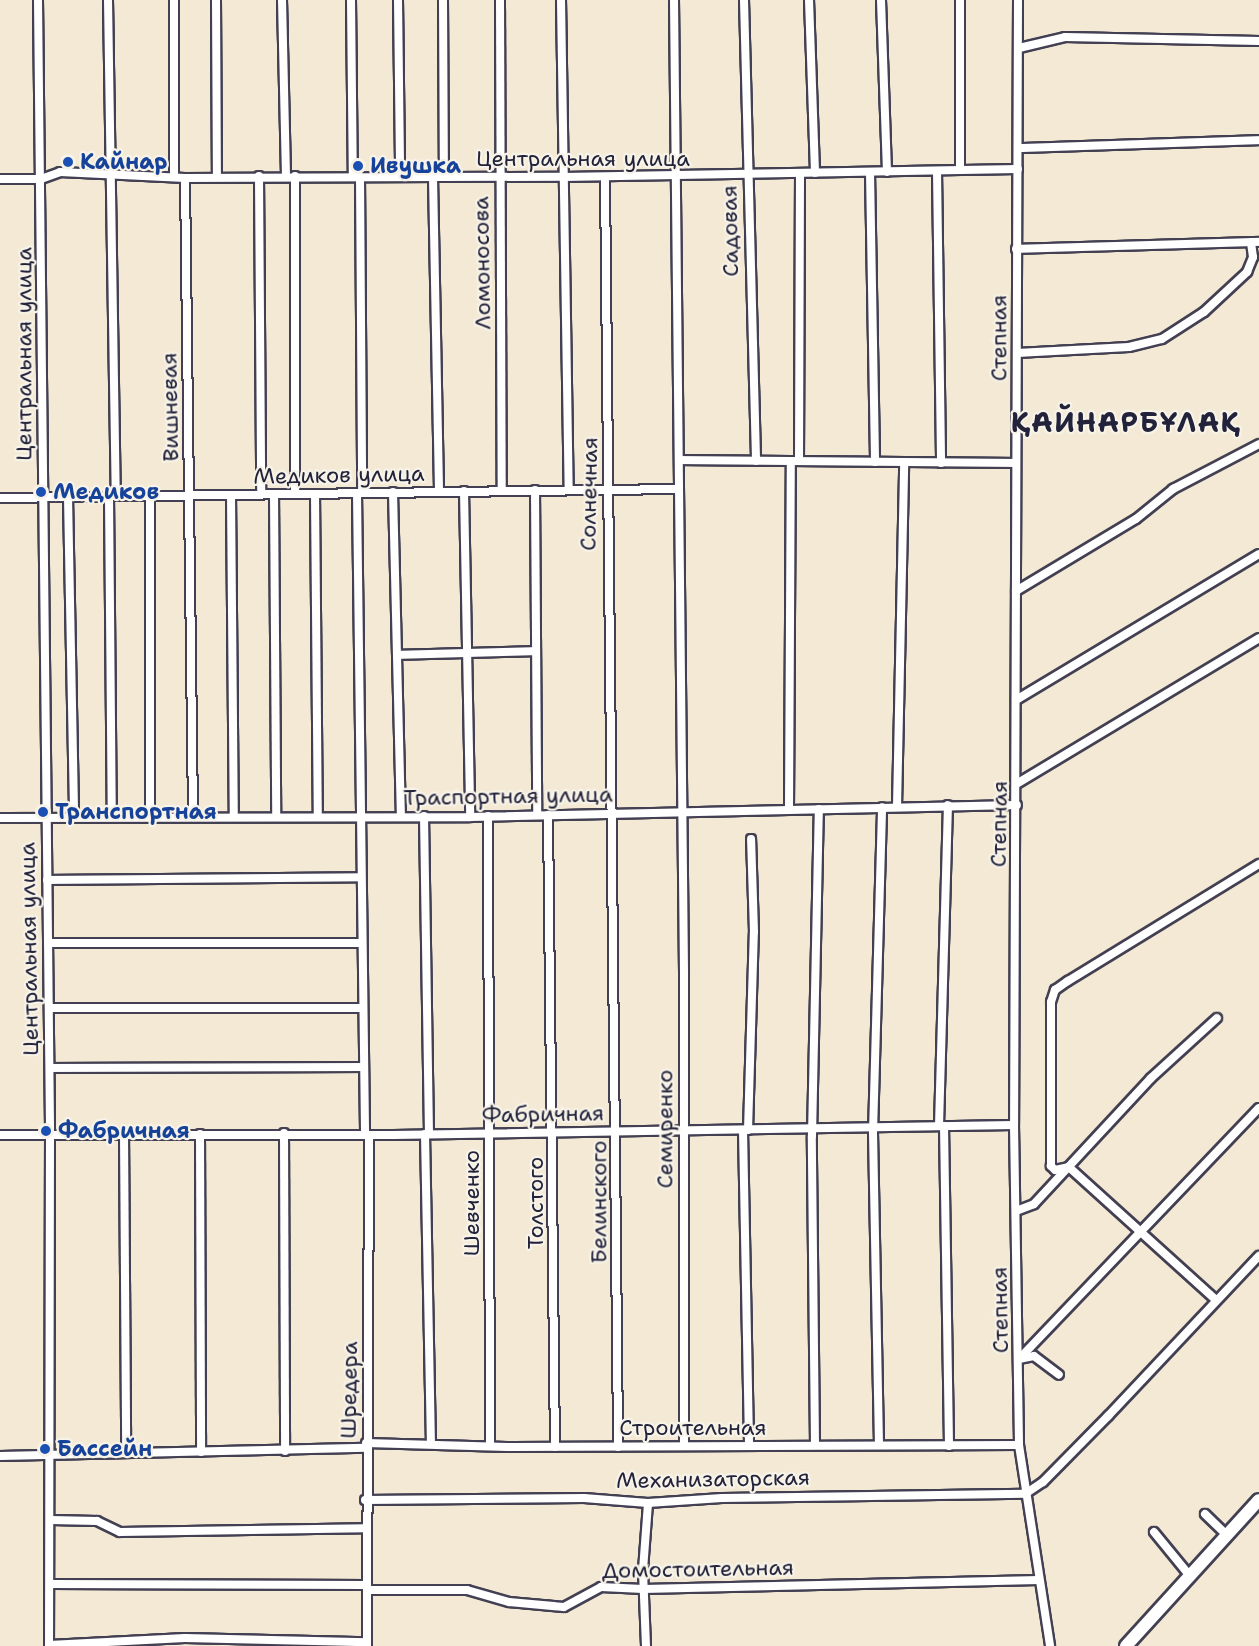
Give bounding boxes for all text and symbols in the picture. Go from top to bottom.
street label: Центральная улица [476,146,690,172]
place label: Кайнар [80,149,167,175]
place label: Ивушка [370,153,461,179]
marker: Кайнар [61,155,75,169]
marker: Ивушка [351,159,365,173]
street label: Садовая [716,185,744,277]
street label: Ломоносова [468,196,496,330]
street label: Центральная улица [11,247,37,461]
street label: Степная [986,295,1012,381]
street label: Вишневая [156,352,184,462]
district label: ҚАЙНАРБҰЛАҚ [1011,405,1241,439]
street label: Солнечная [575,437,603,551]
street label: Медиков улица [253,460,425,490]
place label: Медиков [53,479,159,505]
marker: Медиков [34,485,48,499]
street label: Степная [985,780,1013,868]
street label: Траспортная улица [403,781,613,811]
place label: Транспортная [55,799,217,825]
marker: Транспортная [36,805,50,819]
street label: Центральная улица [14,842,44,1056]
street label: Семиренко [652,1070,678,1188]
street label: Фабричная [482,1100,604,1128]
place label: Фабричная [58,1118,190,1144]
marker: Фабричная [39,1124,53,1138]
street label: Белинского [586,1140,612,1264]
street label: Шевченко [459,1150,485,1256]
street label: Толстого [523,1157,549,1249]
street label: Степная [986,1266,1014,1354]
street label: Шредера [335,1341,363,1439]
street label: Строительная [619,1415,767,1441]
place label: Бассейн [57,1436,152,1462]
marker: Бассейн [38,1442,52,1456]
street label: Механизаторская [616,1464,810,1494]
street label: Домостоительная [602,1554,794,1584]

